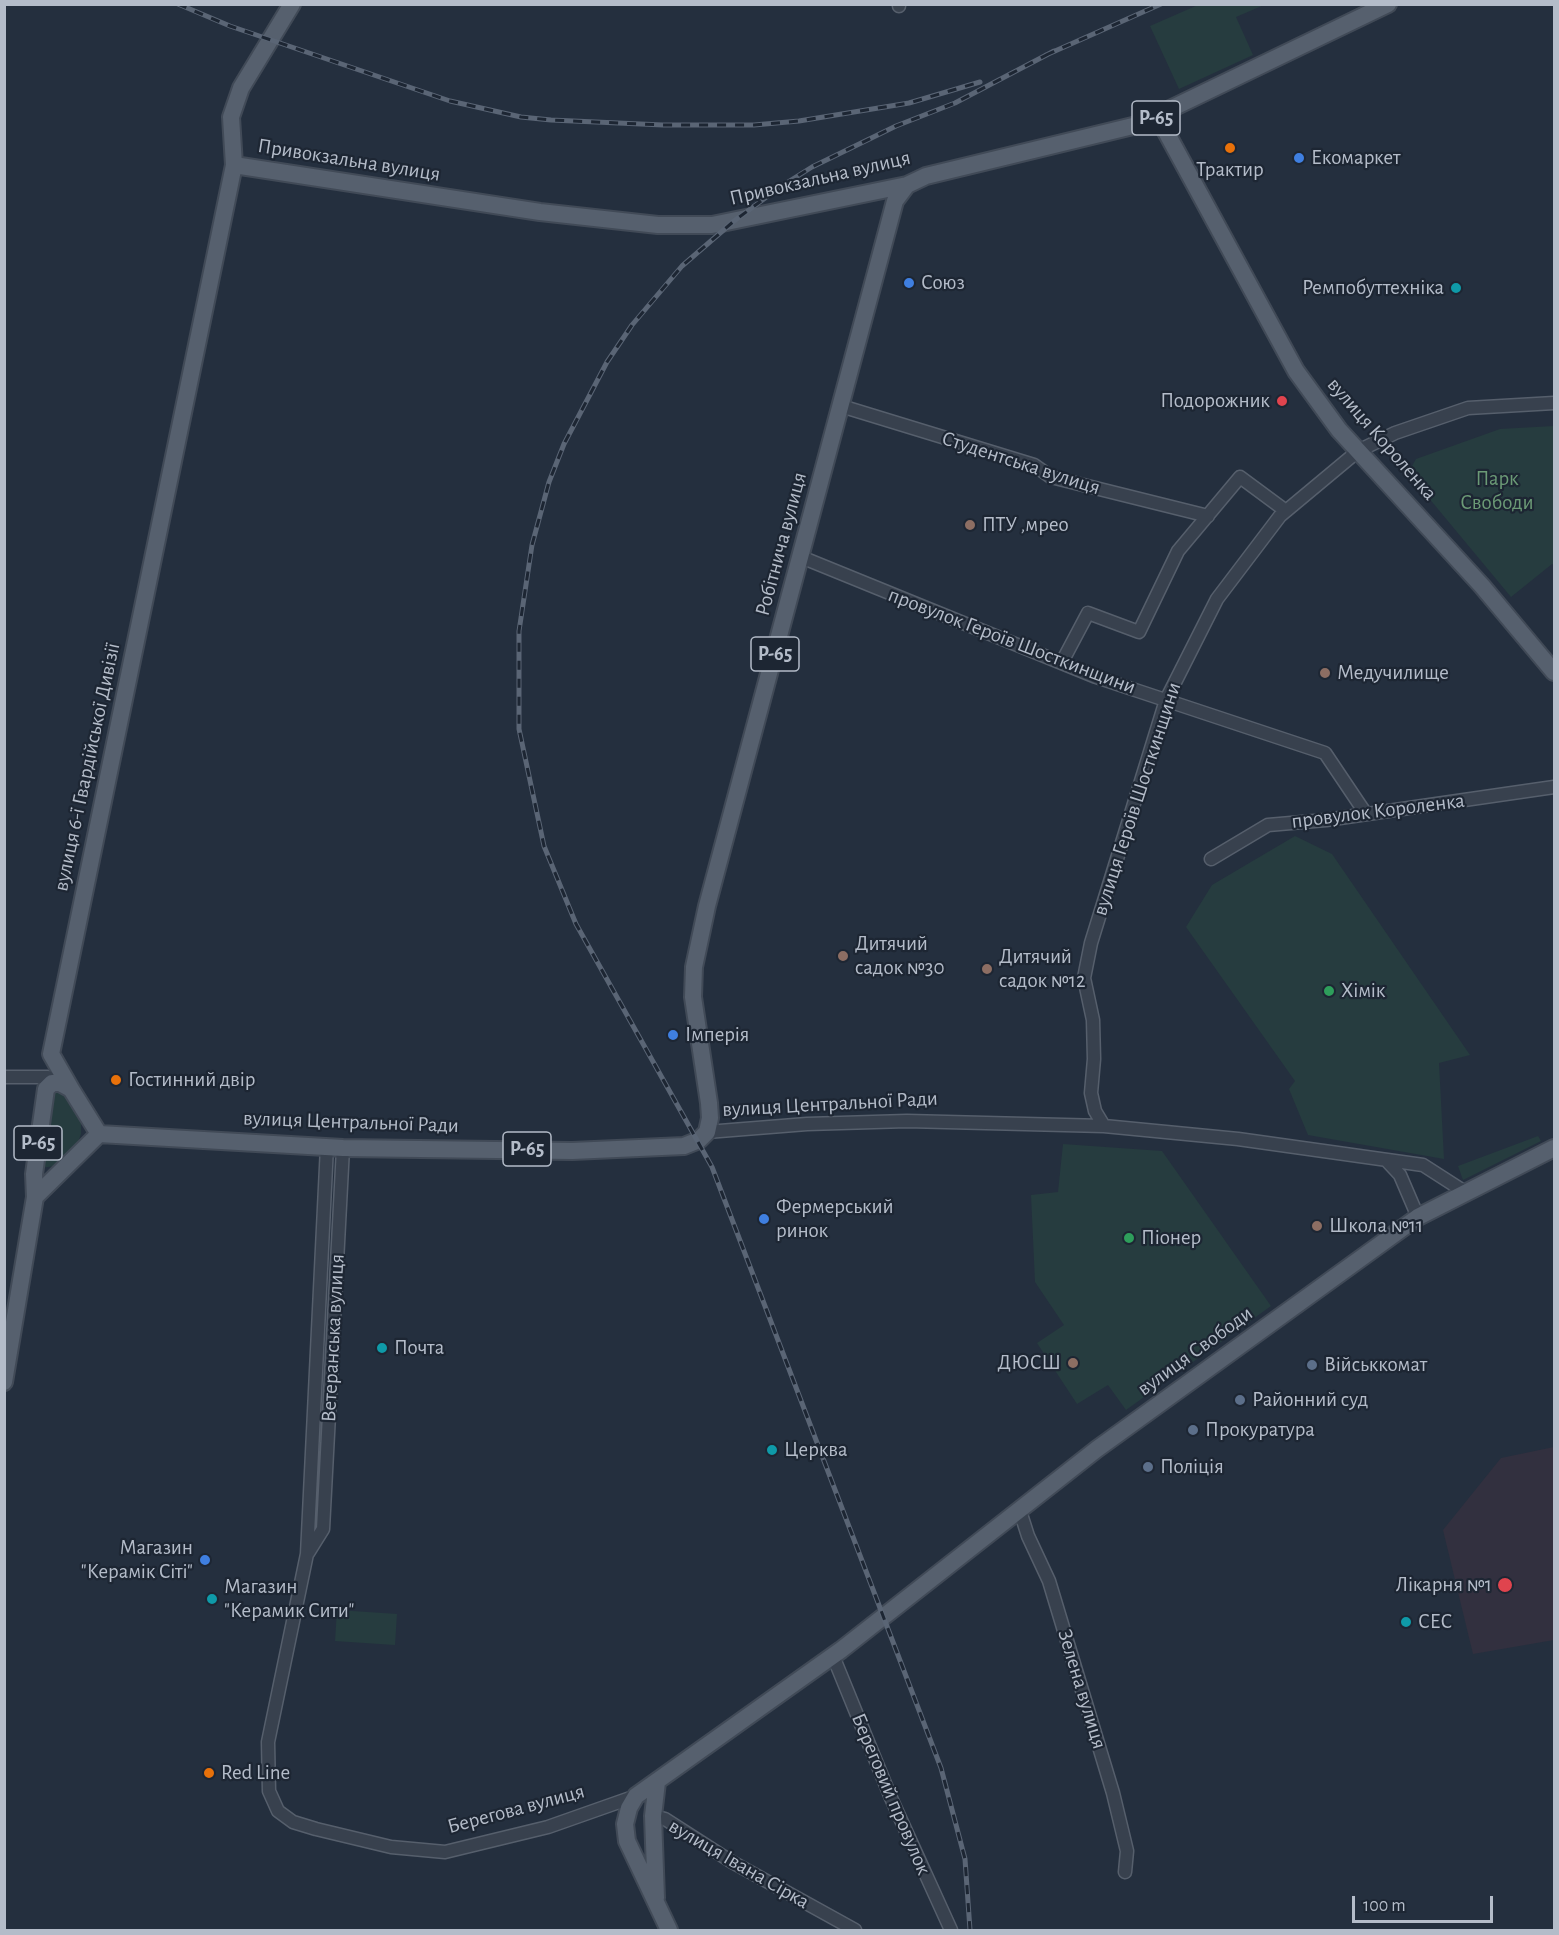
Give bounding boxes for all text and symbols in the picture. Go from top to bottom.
road number: Р-65 [1132,101,1180,135]
street label: Привокзальна вулиця [256,133,442,187]
marker: Трактир [1223,141,1237,155]
street label: Привокзальна вулиця [727,145,913,211]
place label: Екомаркет [1311,145,1401,171]
marker: Екомаркет [1292,151,1306,165]
place label: Трактир [1196,157,1264,183]
place label: Союз [921,270,965,296]
place label: Ремпобуттехніка [1302,275,1444,301]
marker: Союз [902,276,916,290]
marker: Ремпобуттехніка [1449,281,1463,295]
street label: вулиця Короленка [1322,372,1442,506]
place label: Подорожник [1160,388,1270,414]
marker: Подорожник [1275,394,1289,408]
street label: Студентська вулиця [939,426,1103,500]
park label: Парк Свободи [1460,466,1534,516]
street label: Робітнича вулиця [750,469,812,619]
place label: ПТУ ,мрео [982,512,1069,538]
marker: ПТУ ,мрео [963,518,977,532]
street label: провулок Героїв Шосткинщини [885,582,1139,700]
road number: Р-65 [751,637,799,671]
street label: вулиця 6-ї Гвардійської Дивізії [48,640,126,894]
place label: Медучилище [1337,660,1449,686]
marker: Медучилище [1318,666,1332,680]
street label: вулиця Героїв Шосткинщини [1087,679,1187,919]
street label: провулок Короленка [1290,788,1466,834]
place label: Дитячий садок №30 [855,931,945,981]
place label: Дитячий садок №12 [999,944,1086,994]
marker: Дитячий садок №30 [836,949,850,963]
marker: Дитячий садок №12 [980,962,994,976]
place label: Хімік [1341,978,1385,1004]
marker: Хімік [1322,984,1336,998]
place label: Імперія [685,1022,749,1048]
marker: Імперія [666,1028,680,1042]
place label: Гостинний двір [128,1067,255,1093]
marker: Гостинний двір [109,1073,123,1087]
street label: вулиця Центральної Ради [721,1086,939,1122]
street label: вулиця Центральної Ради [243,1106,459,1138]
road number: Р-65 [14,1126,62,1160]
road number: Р-65 [503,1132,551,1166]
place label: Фермерський ринок [776,1194,894,1244]
marker: Фермерський ринок [757,1212,771,1226]
place label: Школа №11 [1329,1213,1423,1239]
marker: Школа №11 [1310,1219,1324,1233]
place label: Піонер [1141,1225,1201,1251]
marker: Піонер [1122,1231,1136,1245]
street label: Ветеранська вулиця [316,1253,350,1423]
street label: вулиця Свободи [1132,1301,1258,1401]
place label: Почта [394,1335,444,1361]
marker: Почта [375,1341,389,1355]
place label: ДЮСШ [998,1350,1061,1376]
place label: Військкомат [1324,1352,1427,1378]
marker: ДЮСШ [1066,1356,1080,1370]
marker: Військкомат [1305,1358,1319,1372]
place label: Районний суд [1252,1387,1368,1413]
marker: Районний суд [1233,1393,1247,1407]
place label: Прокуратура [1205,1417,1315,1443]
marker: Прокуратура [1186,1423,1200,1437]
place label: Церква [784,1437,848,1463]
marker: Церква [765,1443,779,1457]
place label: Поліція [1160,1454,1224,1480]
marker: Поліція [1141,1460,1155,1474]
place label: Магазин "Керамік Сіті" [81,1535,193,1585]
marker: Магазин "Керамік Сіті" [198,1553,212,1567]
place label: Лікарня №1 [1396,1572,1492,1598]
place label: Магазин "Керамик Сити" [224,1574,354,1624]
marker: Лікарня №1 [1496,1576,1514,1594]
marker: Магазин "Керамик Сити" [205,1592,219,1606]
place label: СЕС [1418,1609,1452,1635]
marker: СЕС [1399,1615,1413,1629]
street label: Зелена вулиця [1052,1626,1112,1752]
street label: Береговий провулок [846,1709,936,1879]
place label: Red Line [221,1760,290,1786]
marker: Red Line [202,1766,216,1780]
street label: Берегова вулиця [445,1779,587,1839]
street label: вулиця Івана Сірка [664,1814,814,1914]
scale bar [1355,1884,1496,1922]
text: 100 m [1363,1897,1406,1915]

